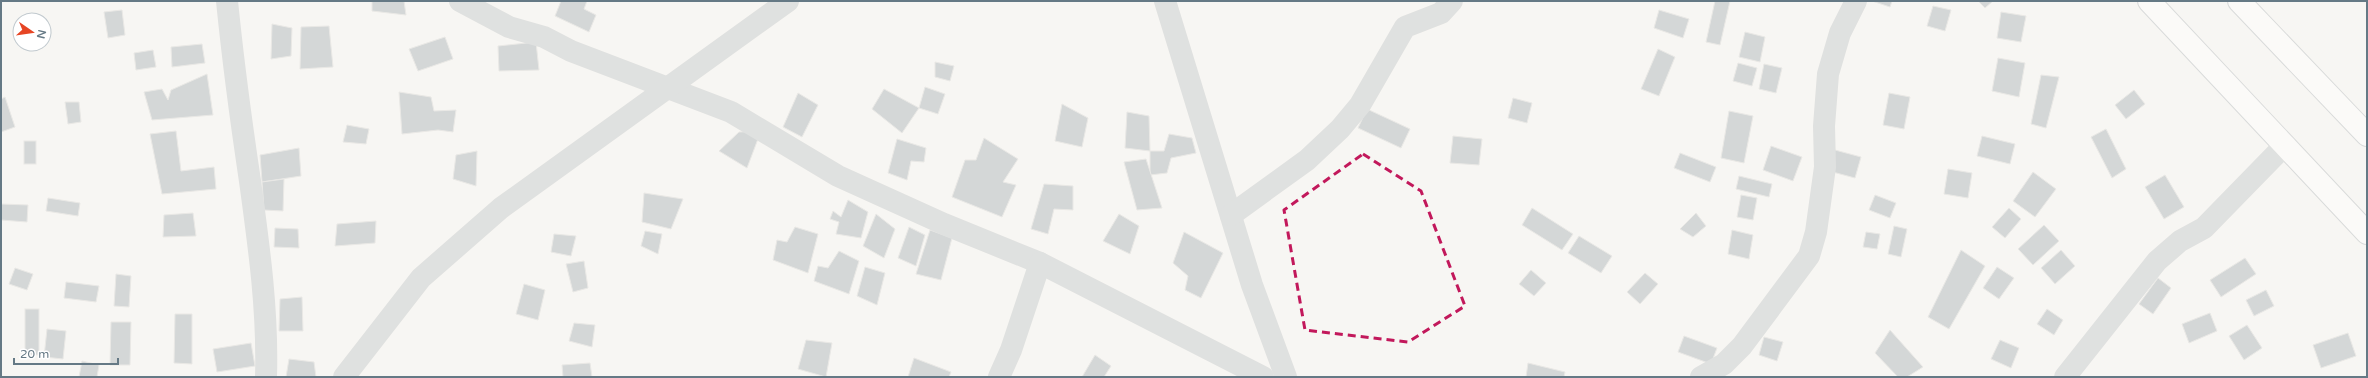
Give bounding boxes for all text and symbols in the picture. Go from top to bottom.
north arrow [12,12,52,52]
text: N [34,28,49,40]
scale bar [14,340,118,366]
text: 20 m [20,347,49,361]

